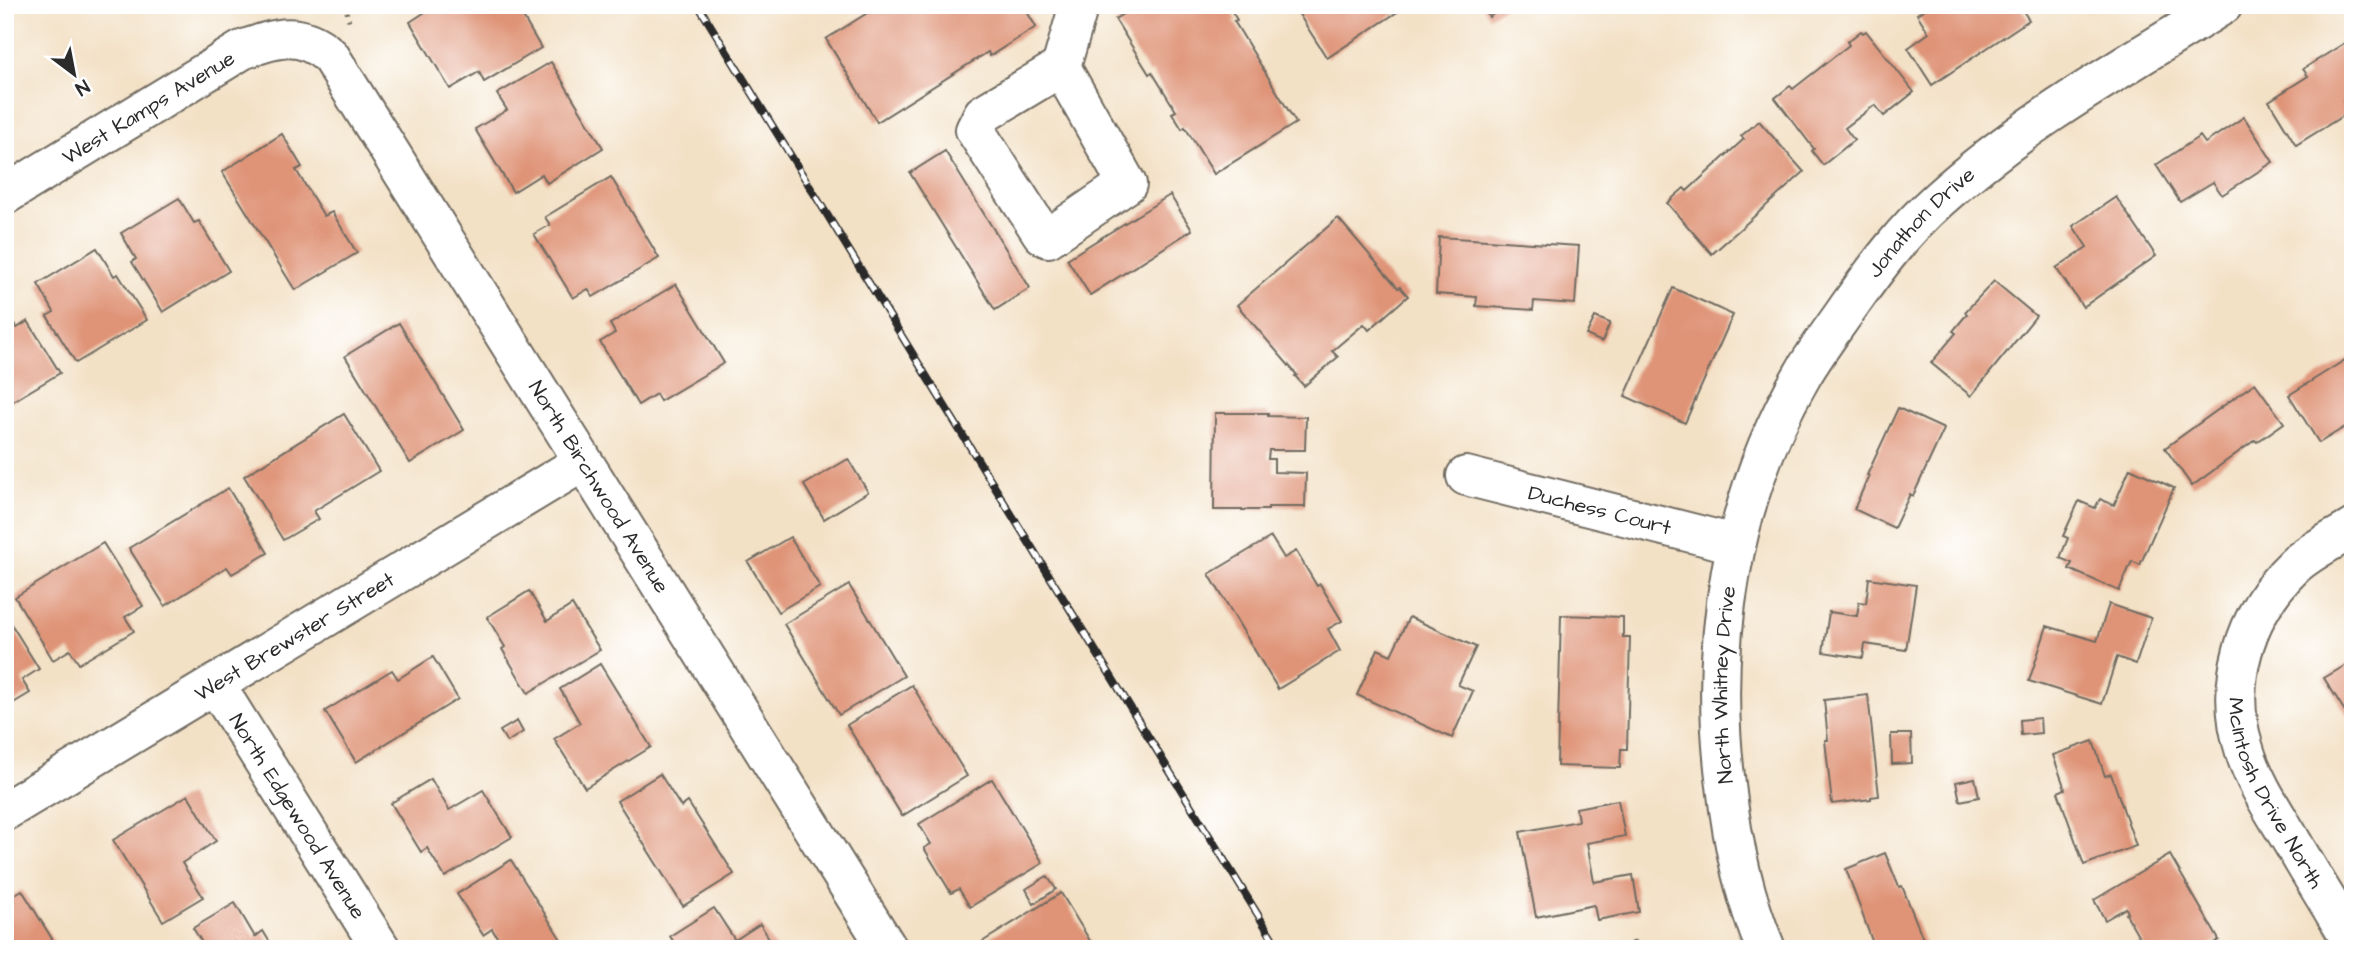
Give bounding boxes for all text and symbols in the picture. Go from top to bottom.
north arrow [38,38,108,108]
street label: West Kamps Avenue [57,43,240,171]
text: N [70,73,94,102]
street label: Jonathon Drive [1860,160,1981,283]
street label: North Birchwood Avenue [522,375,676,598]
street label: Duchess Court [1525,478,1675,542]
street label: West Brewster Street [189,564,400,708]
street label: North Whitney Drive [1706,584,1743,785]
street label: McIntosh Drive North [2222,697,2331,894]
street label: North Edgewood Avenue [223,708,373,924]

